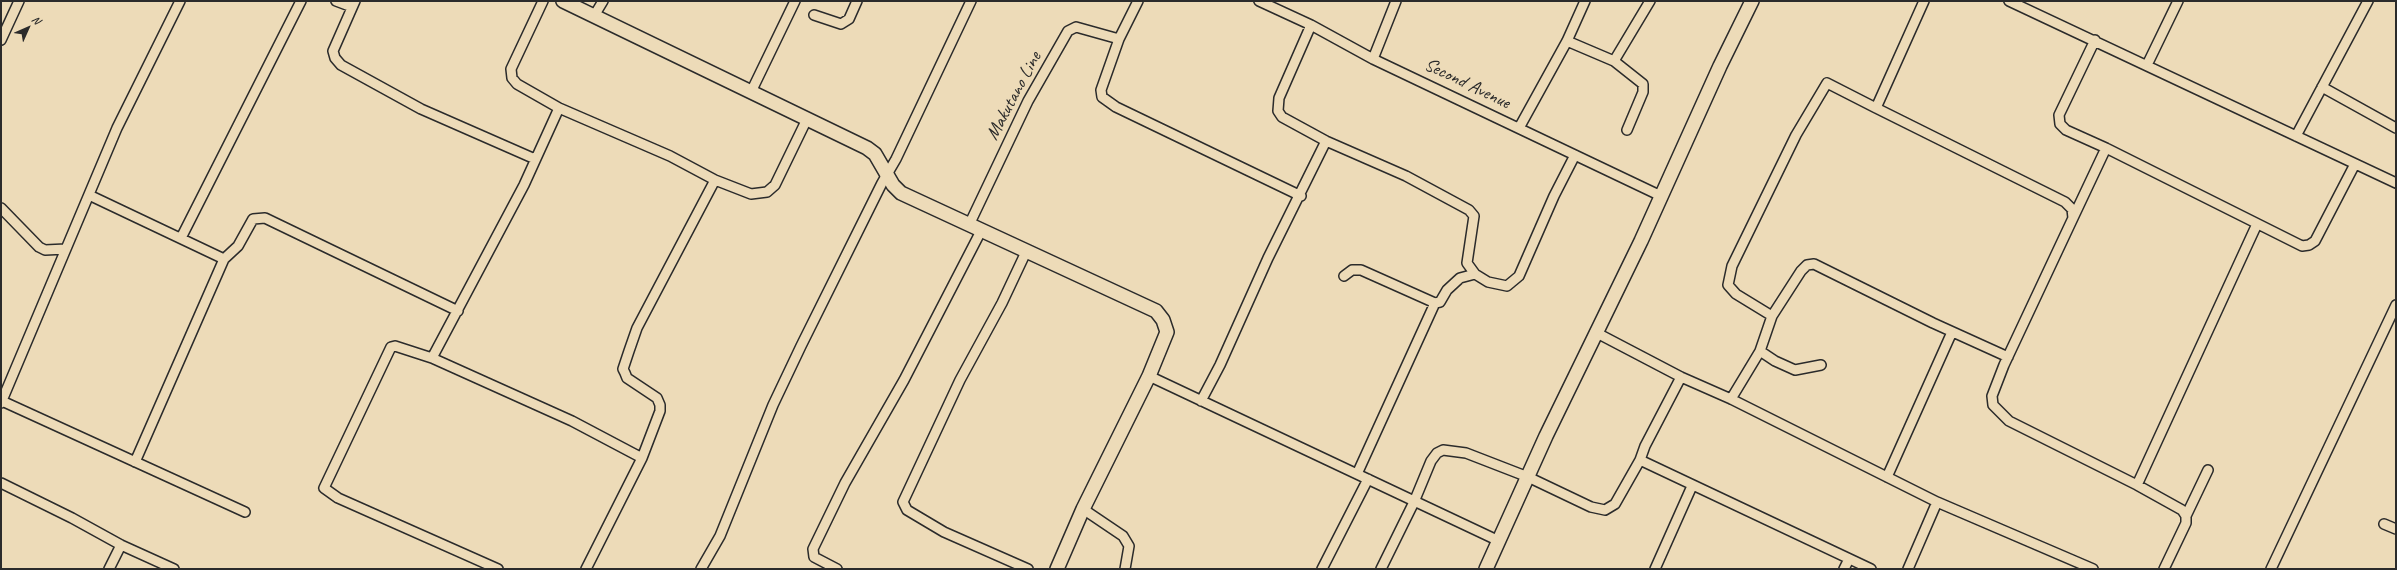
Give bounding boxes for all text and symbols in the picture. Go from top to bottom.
north arrow [8,8,48,48]
text: N [29,12,44,27]
street label: Makutano Line [981,48,1047,144]
street label: Second Avenue [1420,53,1514,115]

